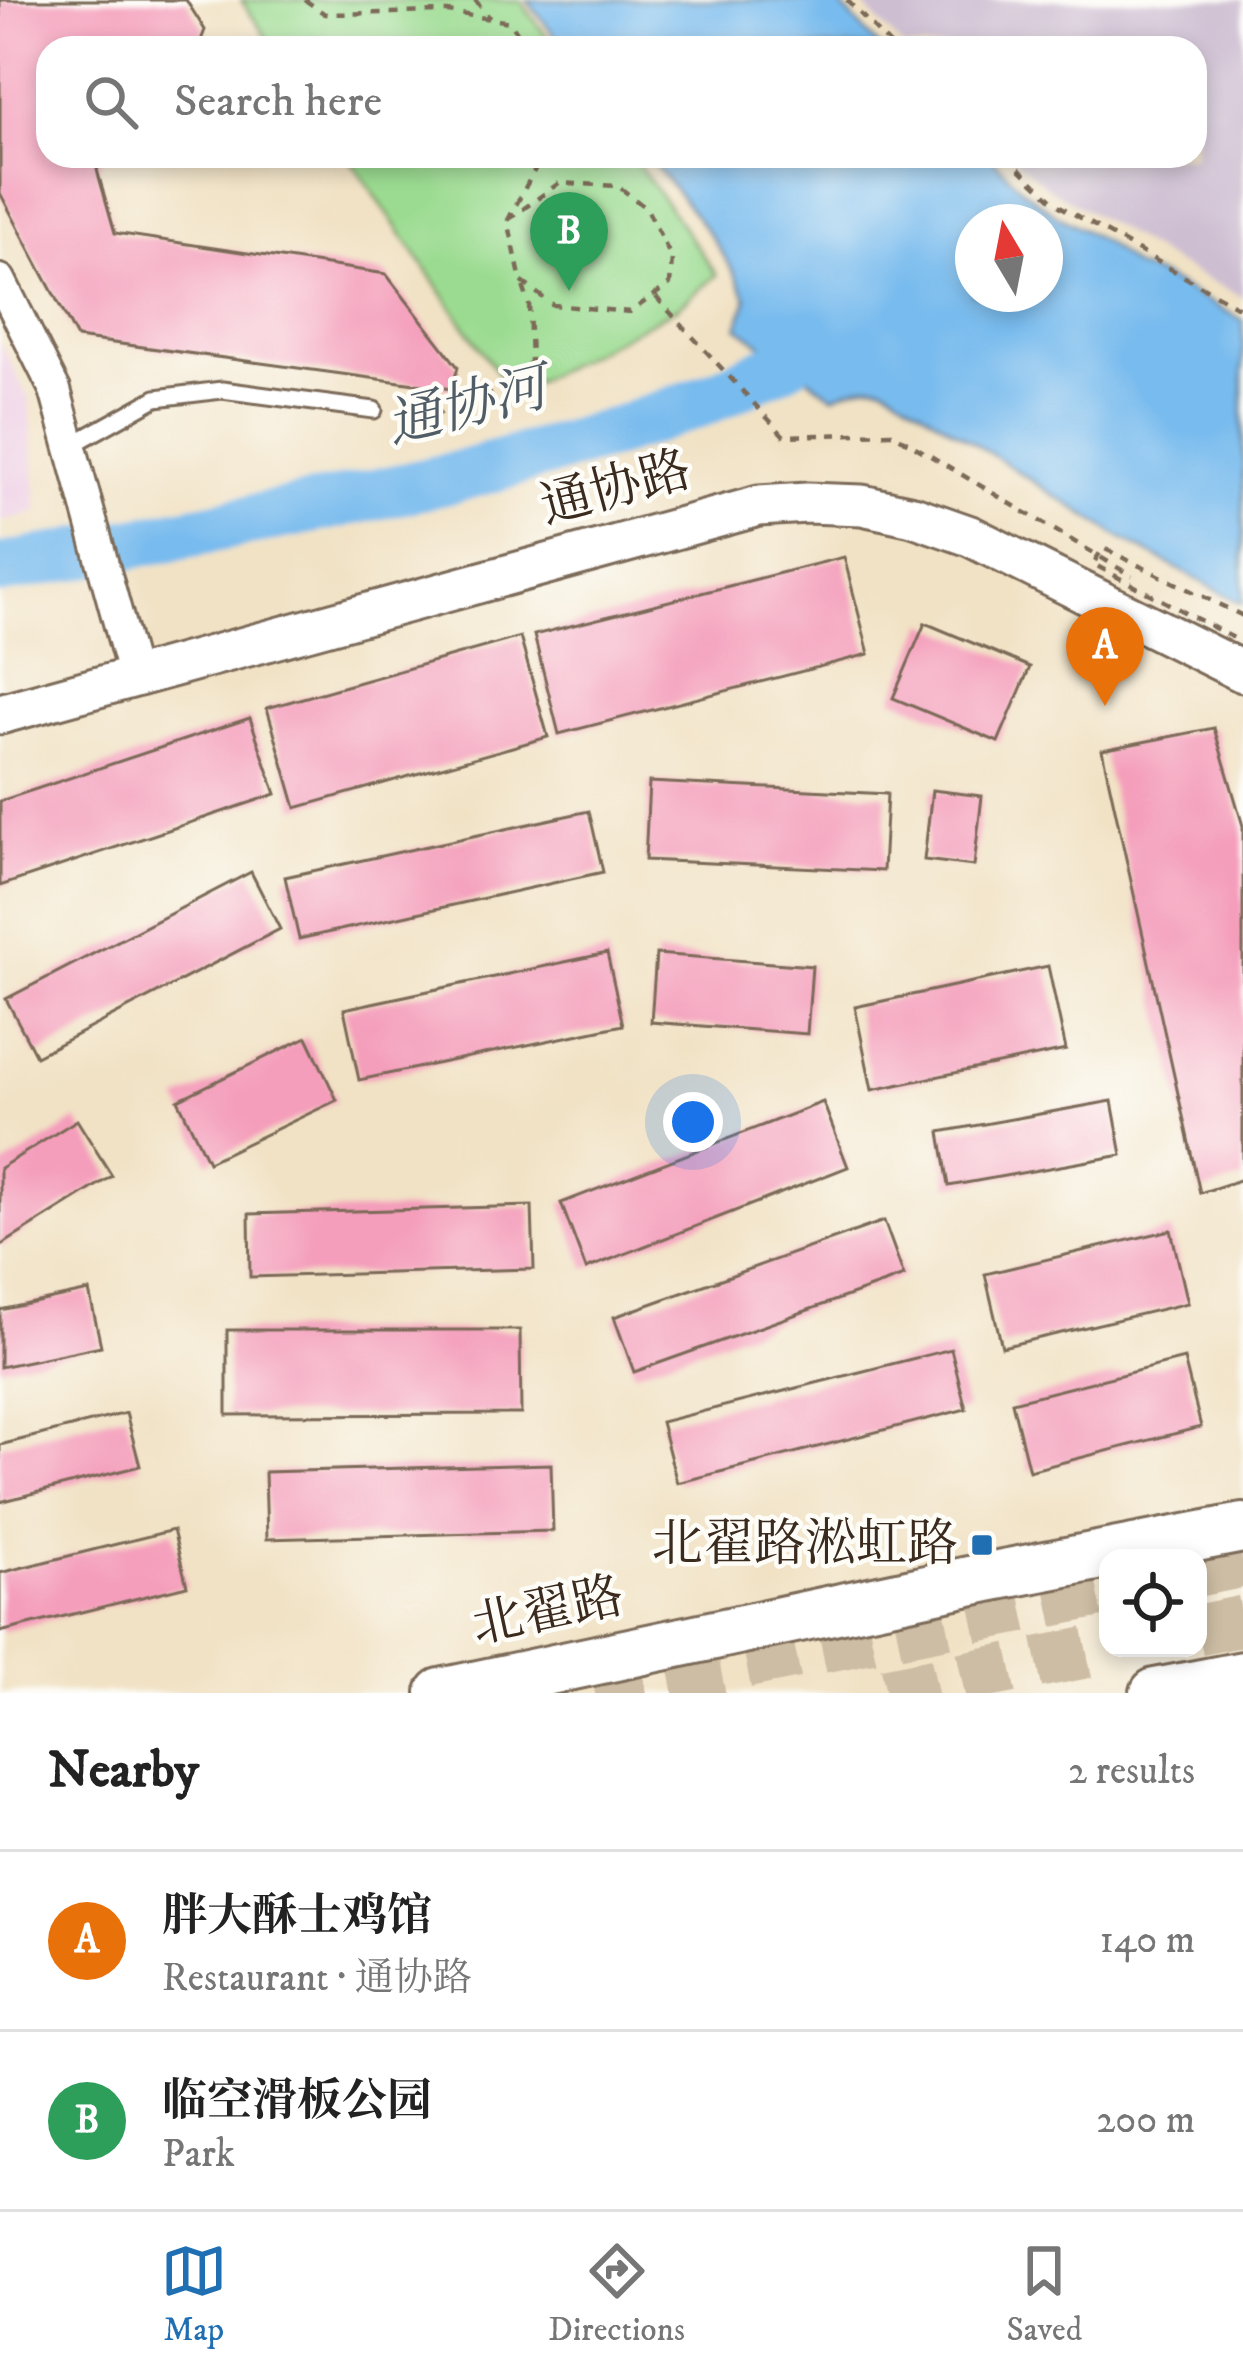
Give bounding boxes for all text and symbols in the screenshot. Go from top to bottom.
search box [36,36,1207,168]
icon: search [78,69,144,135]
text: Search here [174,74,382,130]
pin: B [530,192,608,291]
north arrow [955,204,1063,312]
water label: 通协河 [380,354,562,460]
street label: 通协路 [534,438,698,540]
pin: A [1066,607,1144,706]
your location [663,1092,723,1152]
place label: 北翟路淞虹路 [652,1513,958,1577]
marker: 北翟路淞虹路 [969,1532,995,1558]
map controls [1099,1549,1207,1657]
button: locate [1099,1549,1207,1657]
street label: 北翟路 [467,1565,629,1659]
text: Nearby [48,1739,199,1803]
text: 2 results [1068,1747,1195,1796]
text: 胖大酥士鸡馆 [162,1889,432,1945]
text: A [75,1916,99,1965]
text: 140 m [1100,1916,1195,1965]
text: Restaurant · 通协路 [162,1954,472,2003]
text: 临空滑板公园 [162,2074,432,2130]
text: B [75,2096,99,2145]
text: 200 m [1096,2096,1195,2145]
text: Park [162,2130,235,2179]
tab: Map [161,2238,227,2351]
tab: Directions [548,2238,685,2351]
tab: Saved [1006,2238,1082,2351]

